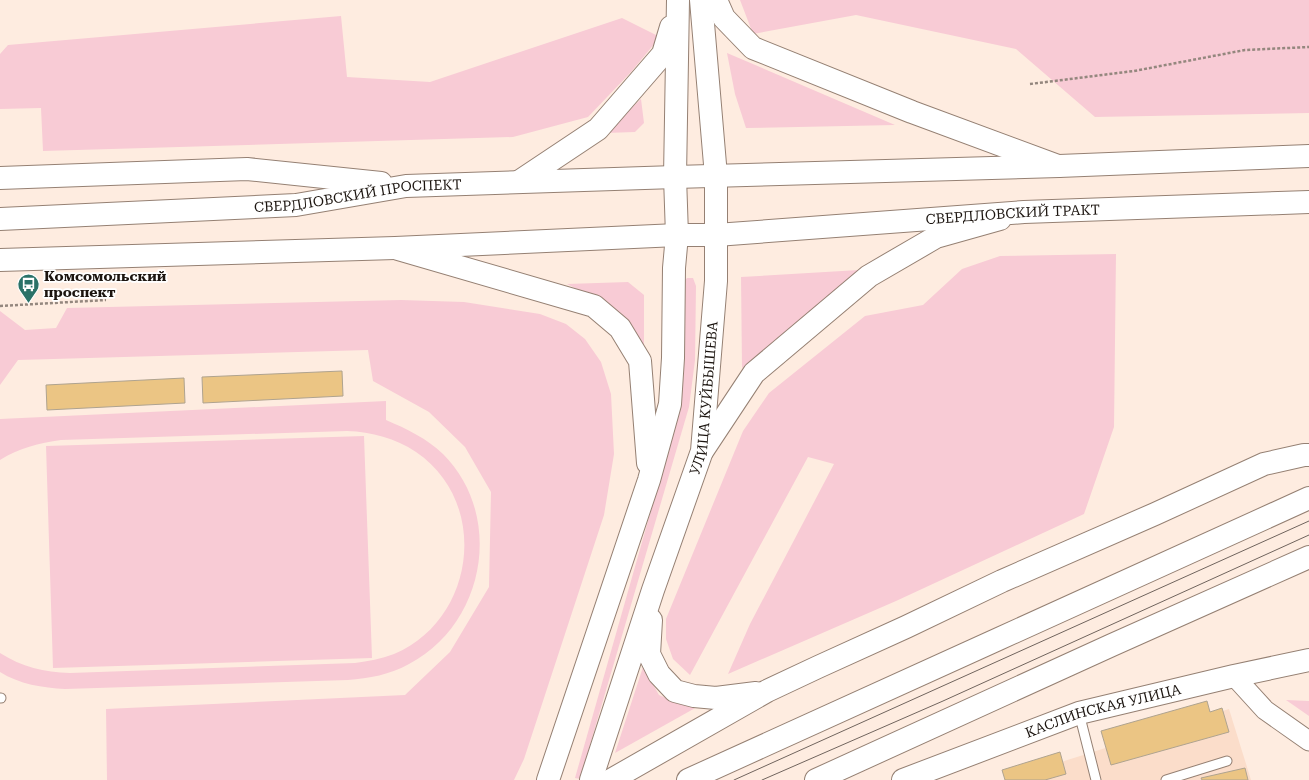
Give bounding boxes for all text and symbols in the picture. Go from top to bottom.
street label: СВЕРДЛОВСКИЙ ПРОСПЕКТ [254,176,462,215]
street label: СВЕРДЛОВСКИЙ ТРАКТ [925,201,1100,227]
place label: Комсомольский проспект [44,268,167,300]
bus stop icon: Комсомольский проспект [15,271,41,304]
street label: УЛИЦА КУЙБЫШЕВА [686,320,721,477]
street label: КАСЛИНСКАЯ УЛИЦА [1023,681,1183,741]

